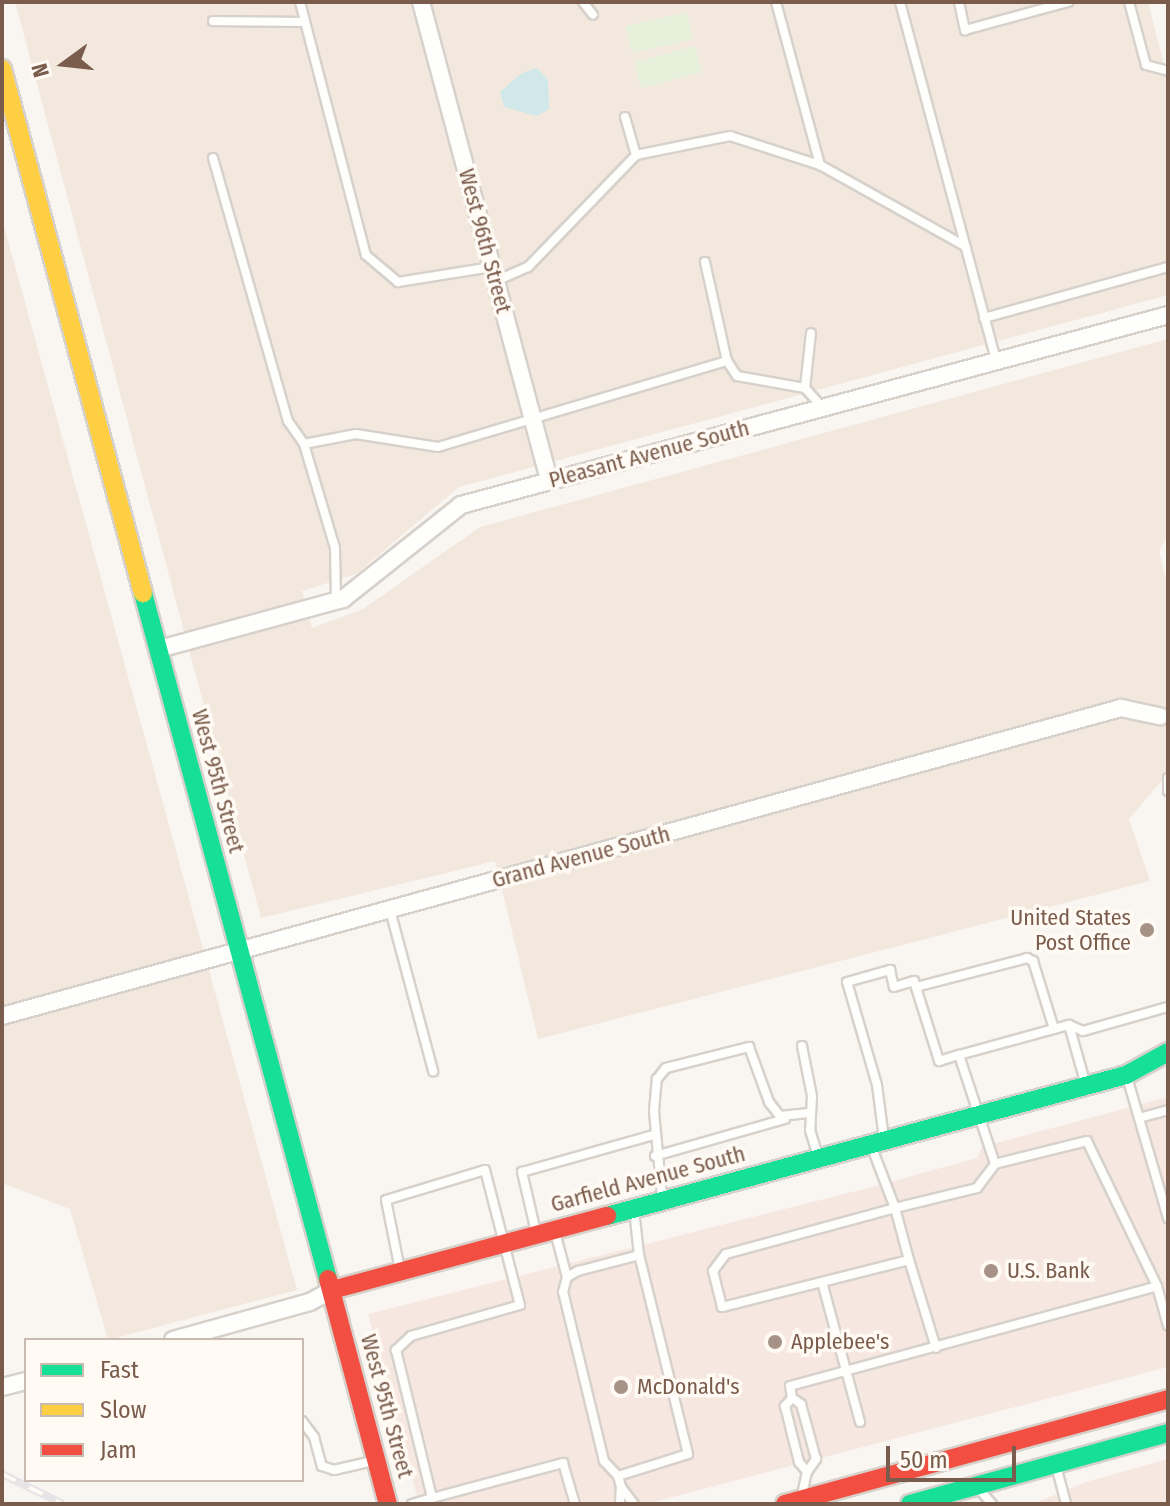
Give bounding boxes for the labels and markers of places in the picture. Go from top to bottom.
place label: United States Post Office [1010,904,1131,956]
marker: United States Post Office [1138,921,1156,939]
place label: U.S. Bank [1007,1258,1090,1284]
marker: U.S. Bank [982,1262,1000,1280]
place label: Applebee's [791,1329,889,1355]
marker: Applebee's [766,1333,784,1351]
place label: McDonald's [637,1374,740,1400]
marker: McDonald's [612,1378,630,1396]

